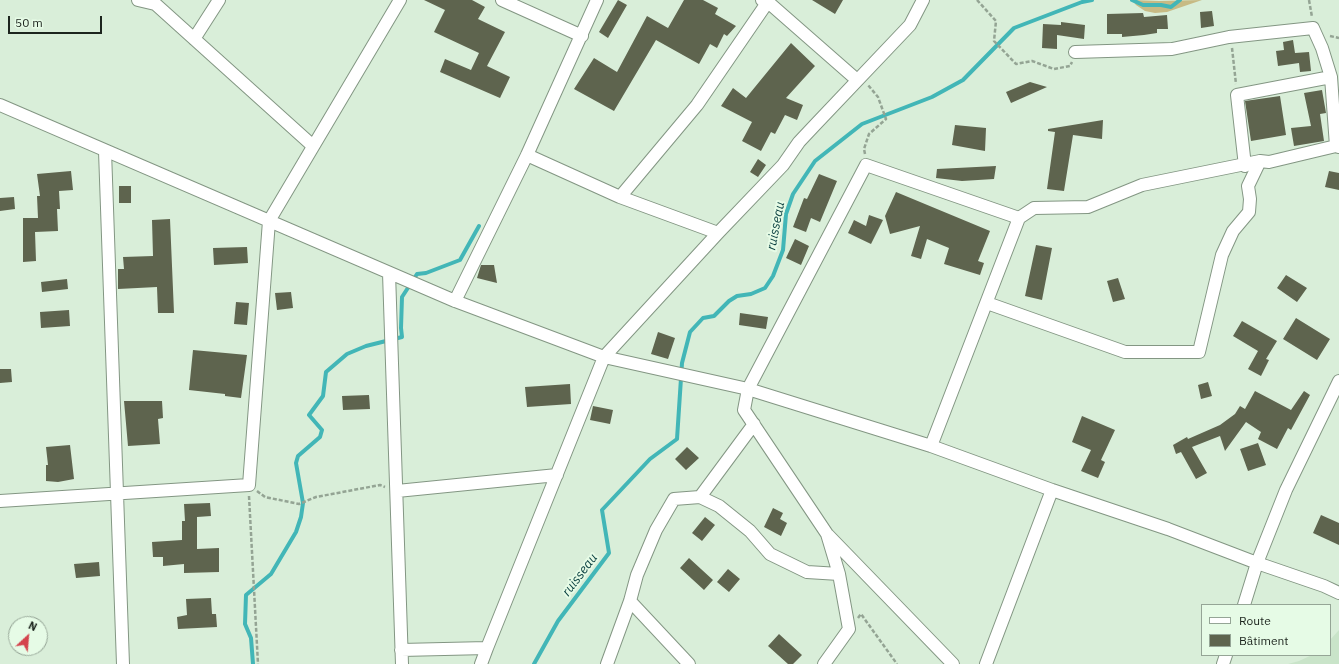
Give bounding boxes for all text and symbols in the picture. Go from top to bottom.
scale bar [10,8,104,34]
text: 50 m [15,15,43,30]
water label: ruisseau [764,200,788,252]
water label: ruisseau [559,551,601,599]
legend [1201,604,1331,656]
text: Route [1239,613,1271,628]
north arrow [8,616,48,656]
text: N [26,618,39,634]
text: Bâtiment [1239,633,1289,648]

